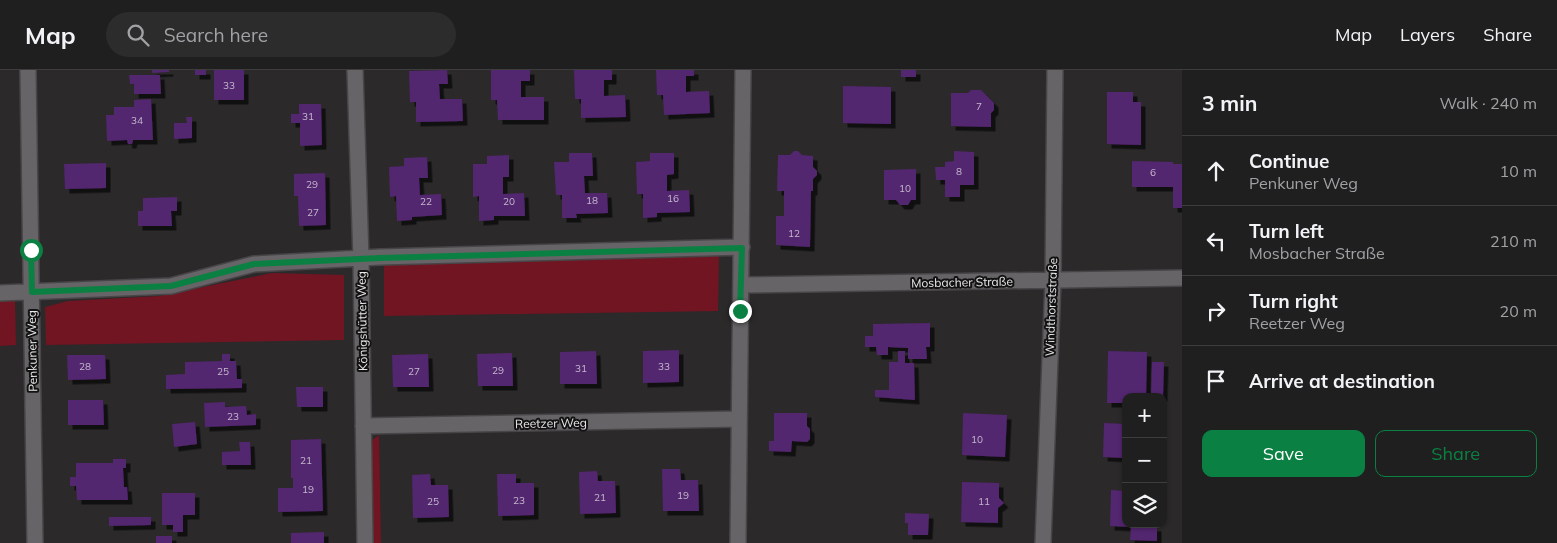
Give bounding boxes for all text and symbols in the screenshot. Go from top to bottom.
search box [106,12,456,57]
text: Map [25,20,76,50]
icon: search [124,21,152,49]
text: Search here [164,23,268,47]
text: Map [1335,23,1372,46]
text: Layers [1400,23,1455,46]
text: Share [1483,23,1532,46]
house number: 33 [223,79,235,92]
text: 3 min [1202,90,1257,116]
text: Walk · 240 m [1439,93,1537,113]
house number: 7 [976,100,982,113]
house number: 31 [302,110,314,123]
house number: 34 [131,114,143,127]
text: Continue [1249,149,1329,173]
icon: ahead [1202,157,1230,185]
text: 10 m [1500,161,1537,181]
house number: 8 [956,165,962,178]
house number: 6 [1150,166,1156,179]
text: Penkuner Weg [1249,173,1358,193]
house number: 29 [306,178,318,191]
house number: 10 [899,182,911,195]
house number: 16 [667,192,679,205]
house number: 18 [586,194,598,207]
house number: 22 [420,195,432,208]
house number: 20 [503,195,515,208]
house number: 27 [307,206,319,219]
text: Turn left [1249,219,1324,243]
house number: 12 [788,227,800,240]
icon: left [1202,227,1230,255]
text: 210 m [1490,231,1537,251]
route start [20,239,43,262]
text: Mosbacher Straße [1249,243,1385,263]
street label: Windthorststraße [1042,257,1060,357]
street label: Königshütter Weg [354,271,370,371]
street label: Mosbacher Straße [911,274,1013,290]
text: Turn right [1249,289,1338,313]
icon: right [1202,297,1230,325]
route end [729,300,752,323]
text: 20 m [1500,301,1537,321]
street label: Penkuner Weg [24,310,40,392]
text: Reetzer Weg [1249,313,1345,333]
house number: 28 [79,360,91,373]
house number: 33 [658,360,670,373]
house number: 31 [575,362,587,375]
house number: 29 [492,364,504,377]
house number: 25 [217,365,229,378]
house number: 27 [408,365,420,378]
icon: arrive [1202,367,1230,395]
text: Arrive at destination [1249,369,1435,393]
map controls [1122,393,1167,528]
button: + [1122,393,1167,438]
house number: 23 [227,410,239,423]
street label: Reetzer Weg [515,415,587,431]
button: Save [1202,430,1365,477]
button: Share [1375,430,1537,477]
house number: 10 [971,433,983,446]
button: − [1122,438,1167,483]
house number: 21 [300,454,312,467]
house number: 19 [302,483,314,496]
button: layers [1122,483,1167,528]
house number: 19 [677,489,689,502]
house number: 21 [594,491,606,504]
house number: 23 [513,494,525,507]
house number: 25 [427,495,439,508]
house number: 11 [978,495,990,508]

